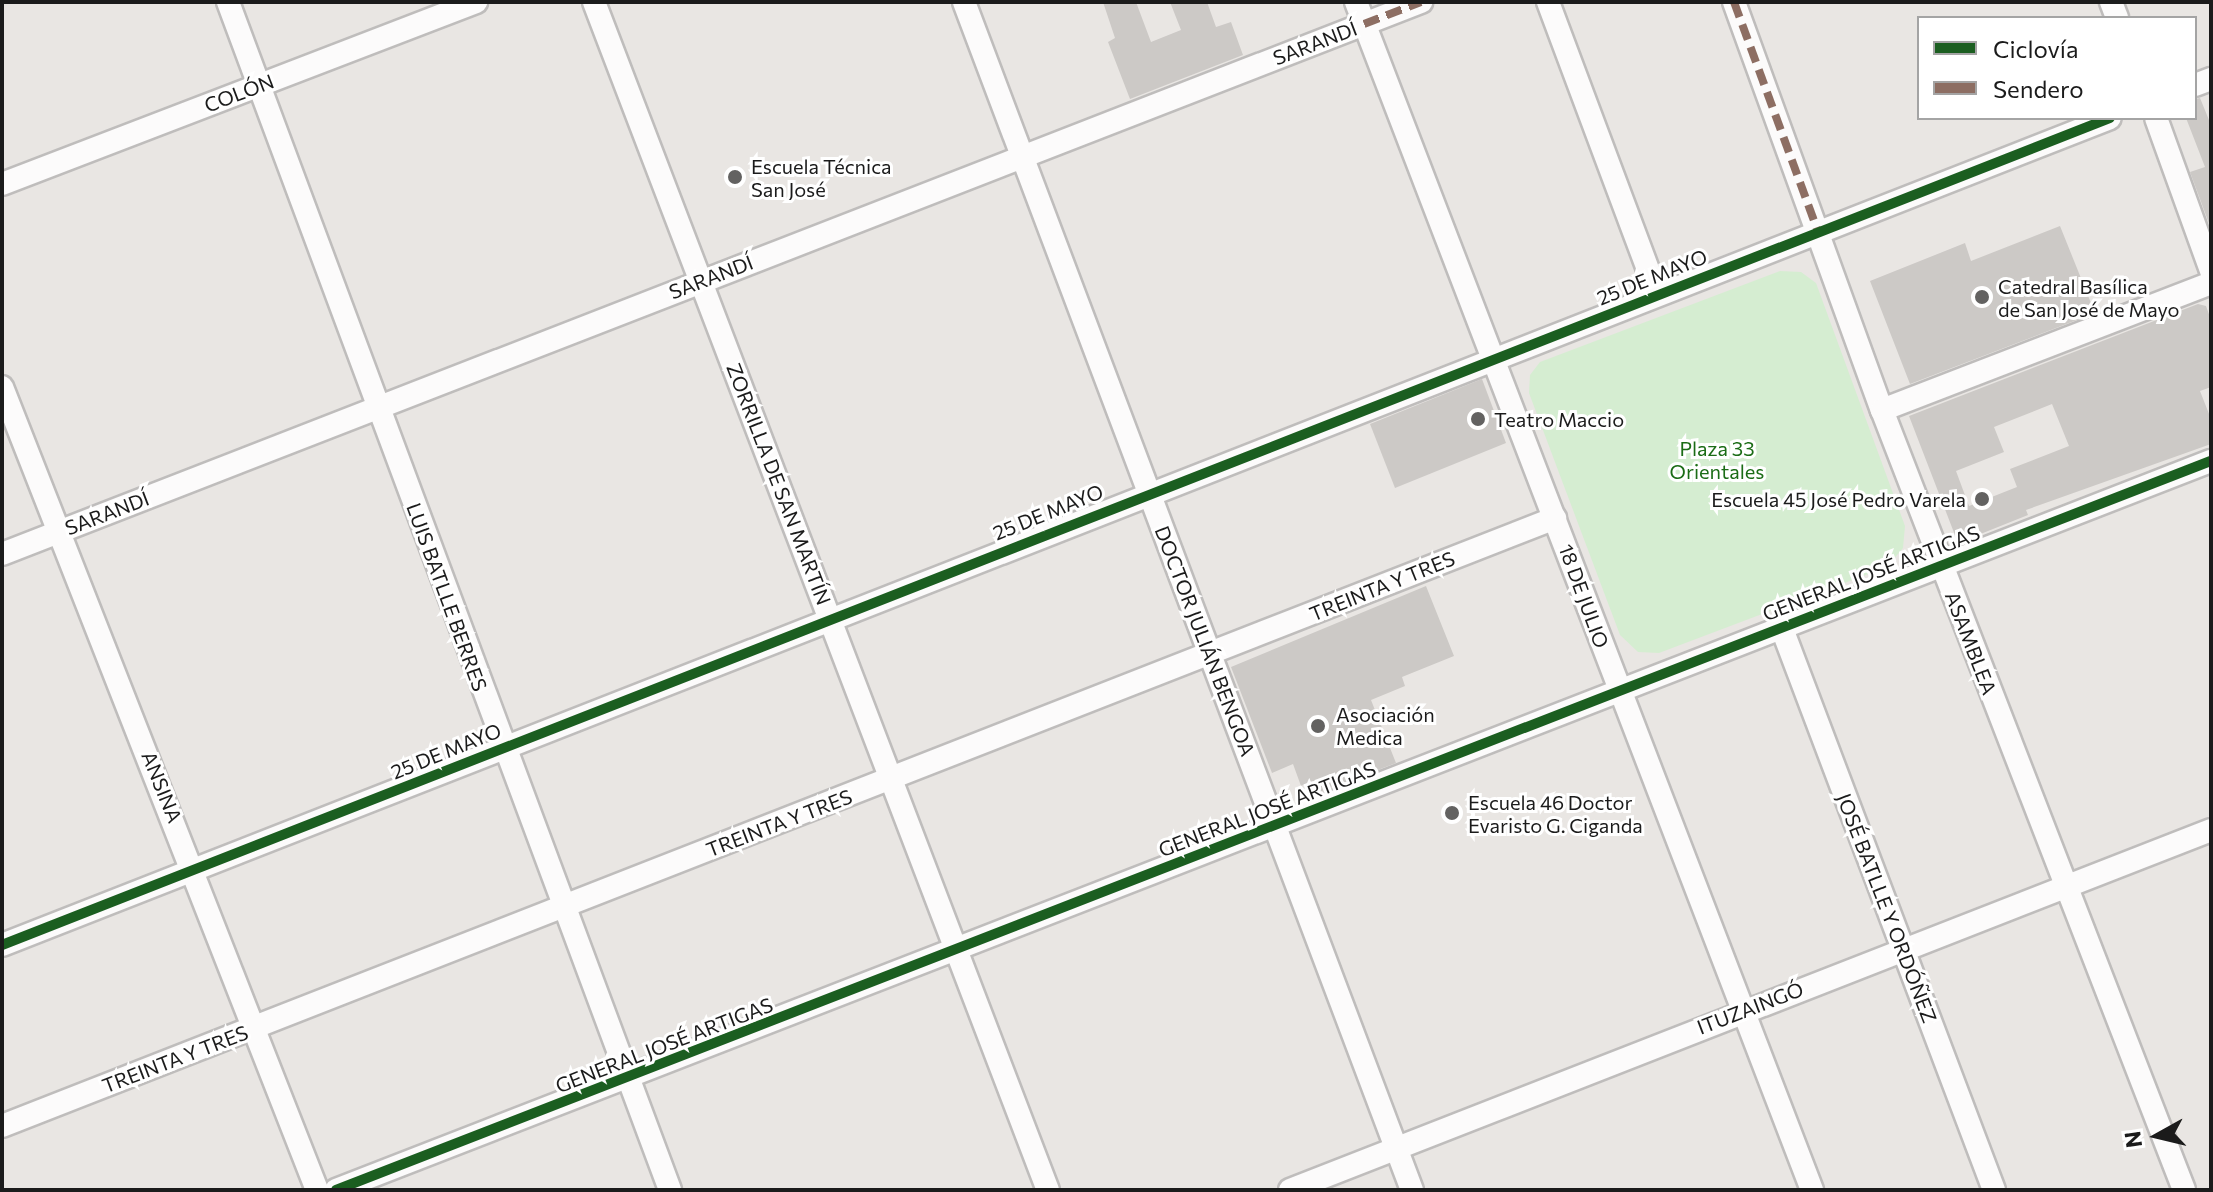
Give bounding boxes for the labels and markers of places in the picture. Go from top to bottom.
place label: Escuela Técnica San José [751,154,892,201]
marker: Escuela Técnica San José [726,168,744,186]
place label: Catedral Basílica de San José de Mayo [1998,274,2180,321]
marker: Catedral Basílica de San José de Mayo [1973,288,1991,306]
place label: Teatro Maccio [1494,407,1624,431]
marker: Teatro Maccio [1469,410,1487,428]
place label: Escuela 45 José Pedro Varela [1711,487,1966,511]
marker: Escuela 45 José Pedro Varela [1973,490,1991,508]
place label: Asociación Medica [1336,702,1435,749]
marker: Asociación Medica [1307,715,1329,737]
place label: Escuela 46 Doctor Evaristo G. Ciganda [1468,790,1643,837]
marker: Escuela 46 Doctor Evaristo G. Ciganda [1443,804,1461,822]

